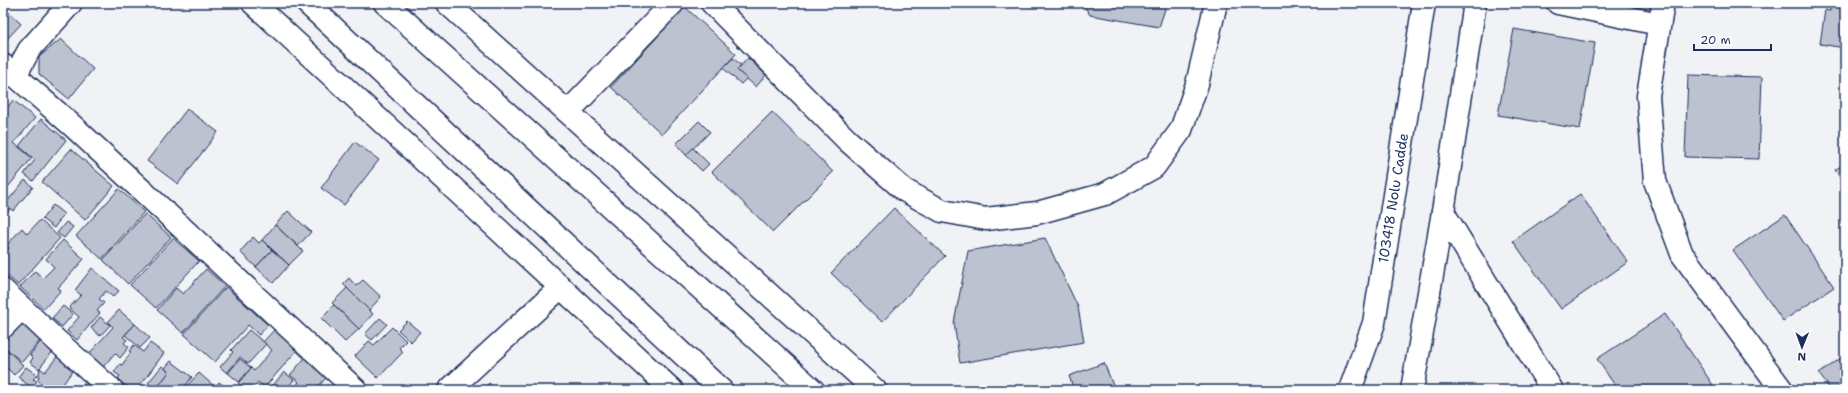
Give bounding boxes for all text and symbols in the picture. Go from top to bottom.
scale bar [1694,26,1771,52]
text: 20 m [1700,32,1731,48]
street label: 103418 Nolu Cadde [1374,132,1412,264]
north arrow [1782,327,1822,367]
text: N [1797,349,1806,364]

